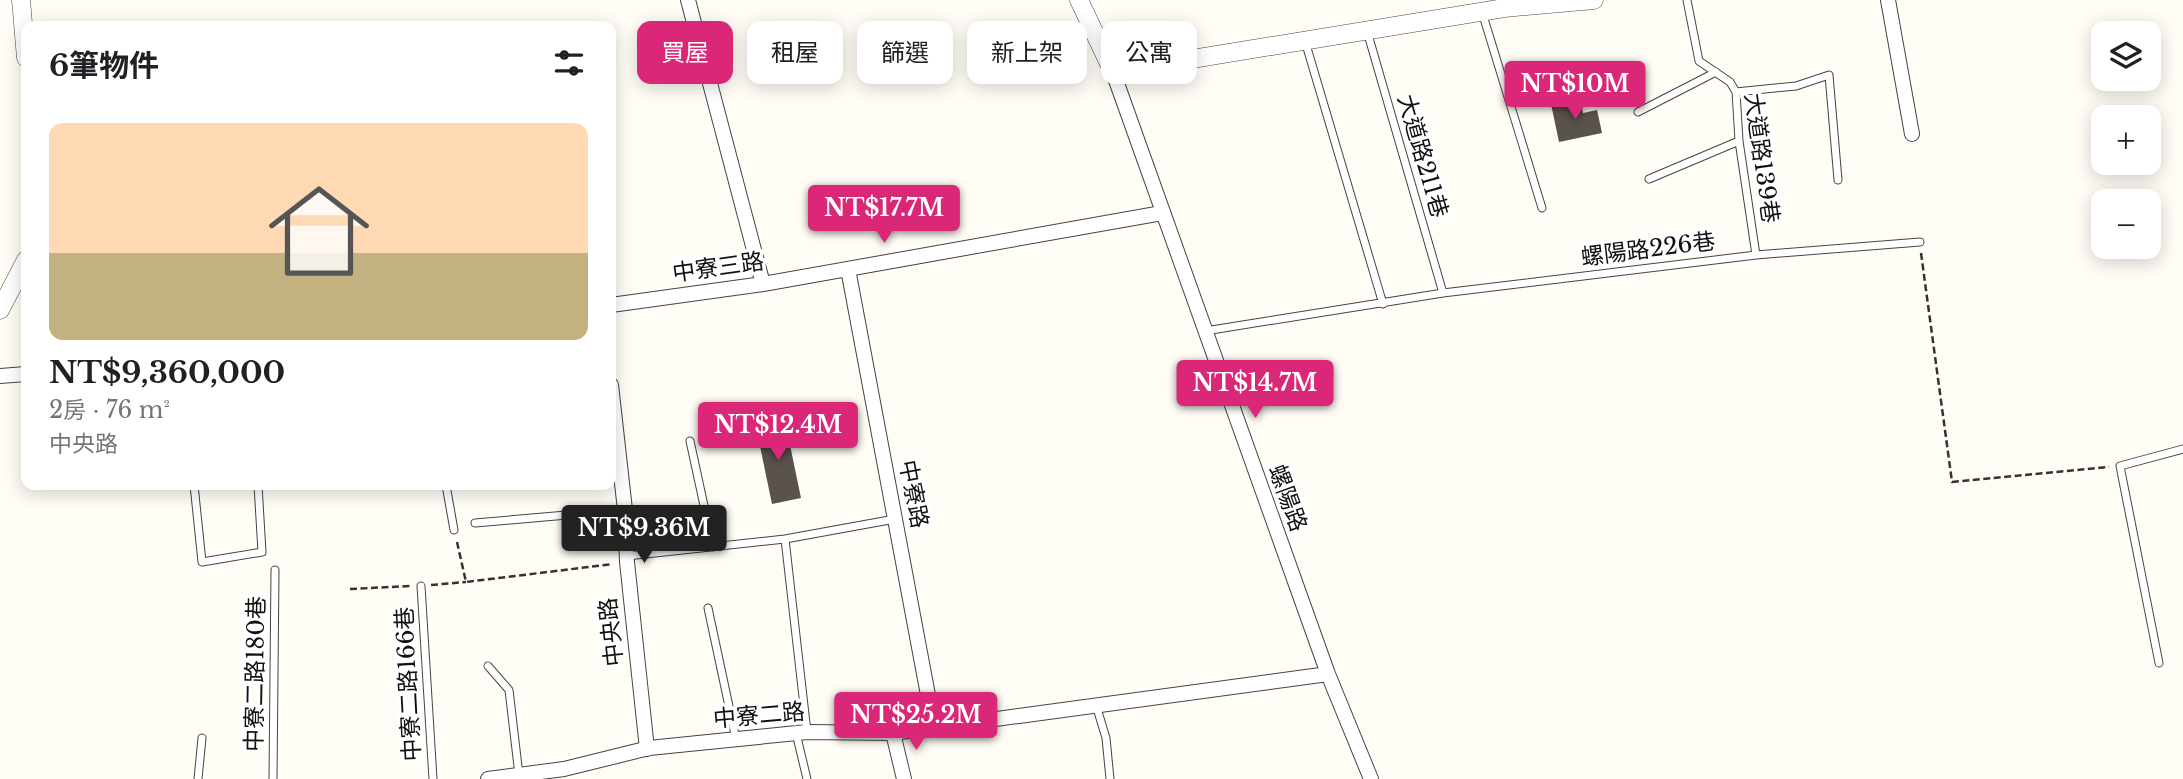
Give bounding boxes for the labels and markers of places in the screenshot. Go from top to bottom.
pin: NT$10M [1518,61,1632,121]
pin: NT$17.7M [812,186,956,245]
pin: NT$14.7M [1183,360,1327,420]
pin: NT$12.4M [706,402,850,462]
pin: NT$9.36M [572,505,716,565]
pin: NT$25.2M [844,692,988,752]

